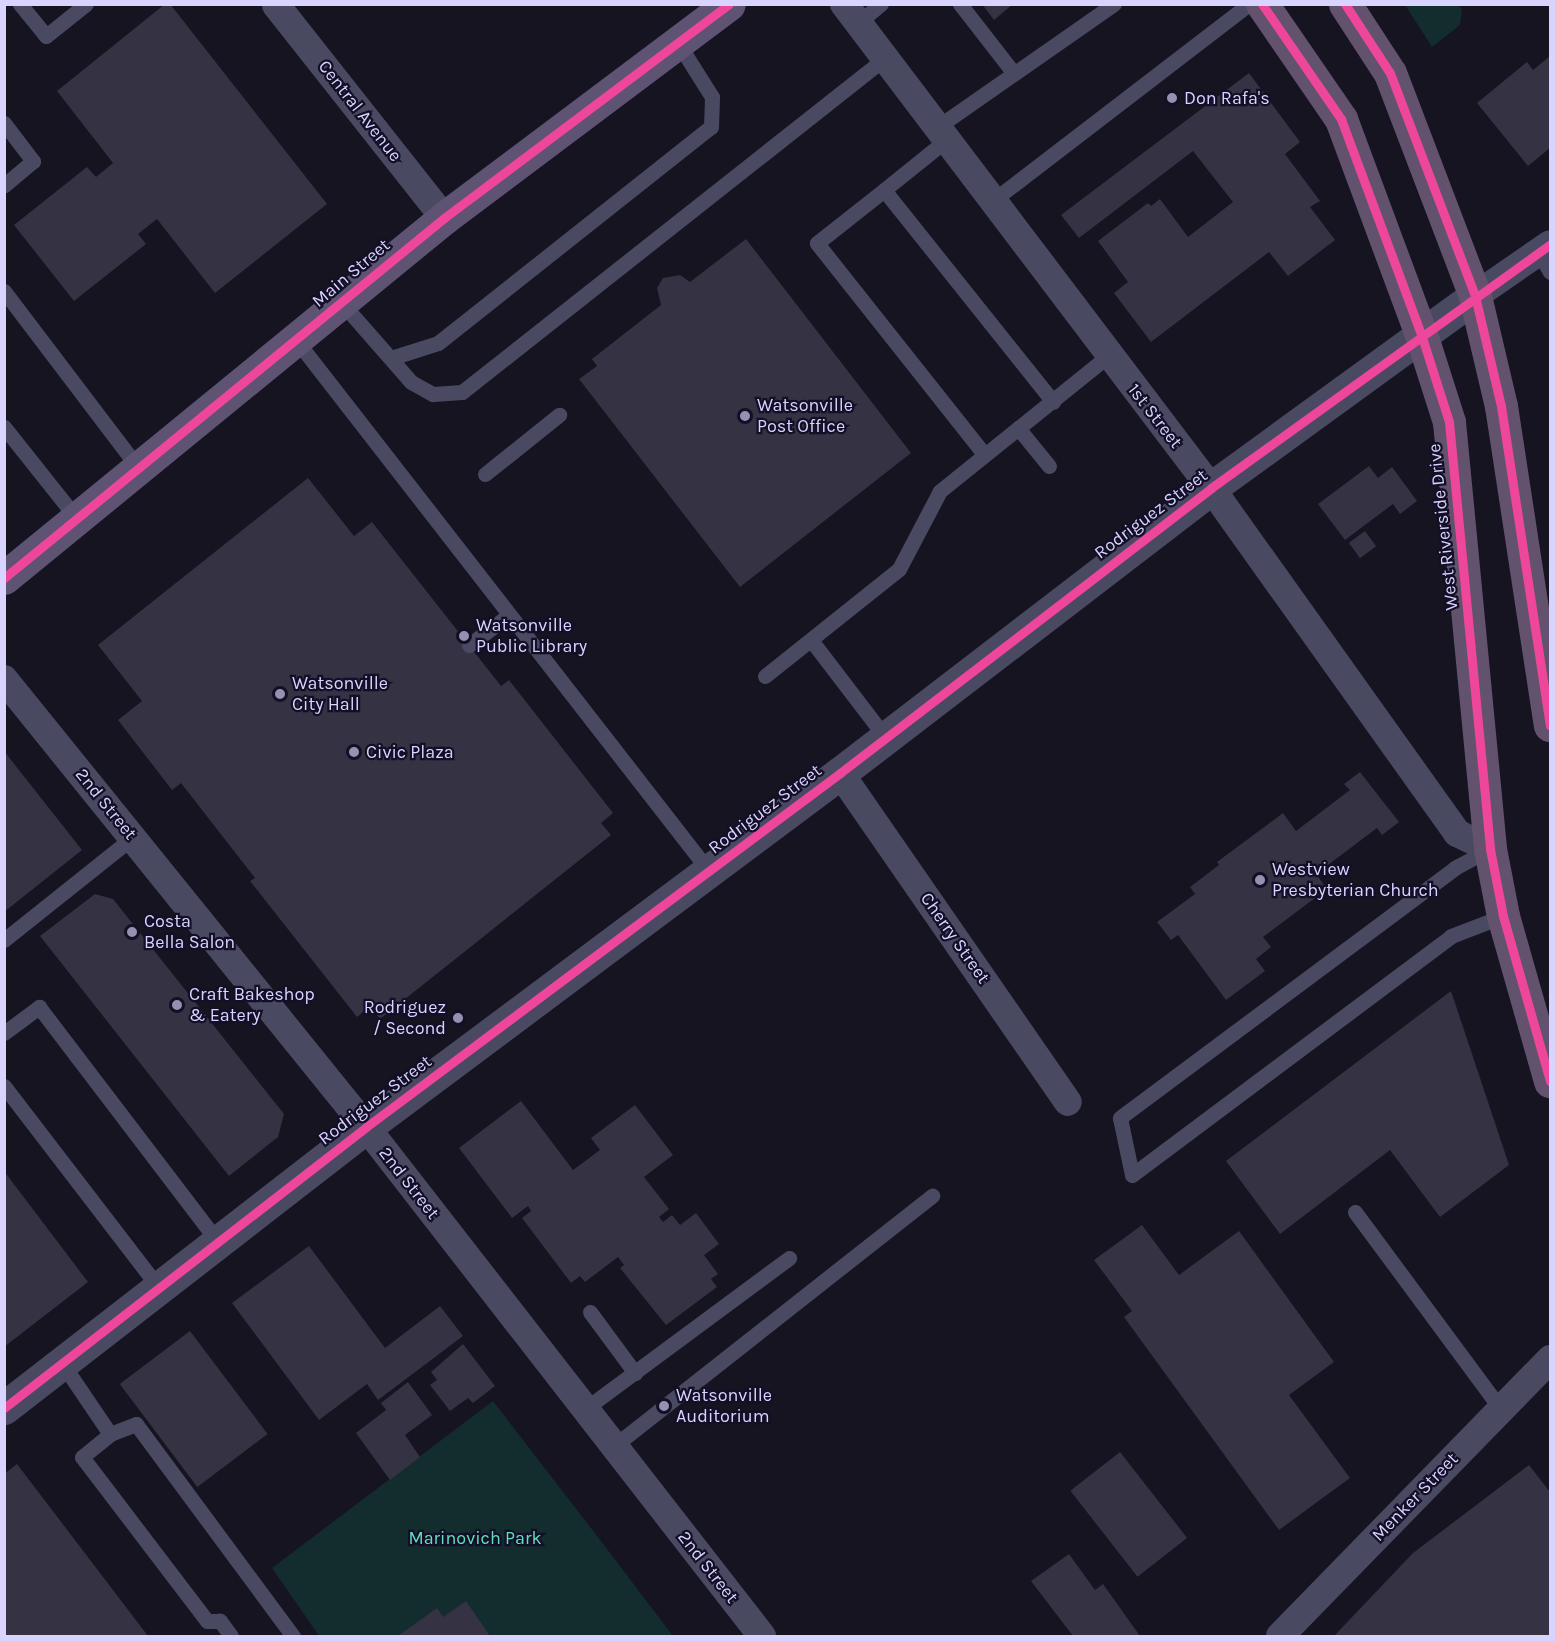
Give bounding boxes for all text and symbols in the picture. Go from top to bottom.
street label: Central Avenue [314,56,406,166]
place label: Don Rafa's [1184,87,1270,109]
marker: Don Rafa's [1165,91,1179,105]
street label: Main Street [308,234,394,312]
street label: 1st Street [1123,379,1187,453]
place label: Watsonville Post Office [757,395,853,438]
marker: Watsonville Post Office [738,409,752,423]
street label: West Riverside Drive [1424,443,1462,611]
street label: Rodriguez Street [1090,464,1212,564]
place label: Watsonville Public Library [476,615,587,658]
marker: Watsonville Public Library [457,629,471,643]
place label: Watsonville City Hall [292,673,388,716]
marker: Watsonville City Hall [273,687,287,701]
place label: Civic Plaza [366,741,454,763]
marker: Civic Plaza [347,745,361,759]
street label: Rodriguez Street [704,759,826,859]
street label: 2nd Street [71,764,141,844]
place label: Westview Presbyterian Church [1272,859,1439,902]
marker: Westview Presbyterian Church [1253,873,1267,887]
street label: Cherry Street [916,888,994,988]
place label: Costa Bella Salon [144,911,235,954]
marker: Costa Bella Salon [125,925,139,939]
place label: Craft Bakeshop & Eatery [189,984,315,1026]
place label: Rodriguez / Second [364,997,446,1040]
marker: Craft Bakeshop & Eatery [170,998,184,1012]
marker: Rodriguez / Second [451,1011,465,1025]
street label: Rodriguez Street [314,1050,436,1150]
street label: 2nd Street [374,1143,444,1223]
place label: Watsonville Auditorium [676,1385,772,1428]
marker: Watsonville Auditorium [657,1399,671,1413]
street label: Menker Street [1367,1448,1463,1546]
park label: Marinovich Park [408,1527,542,1549]
street label: 2nd Street [673,1527,743,1607]

